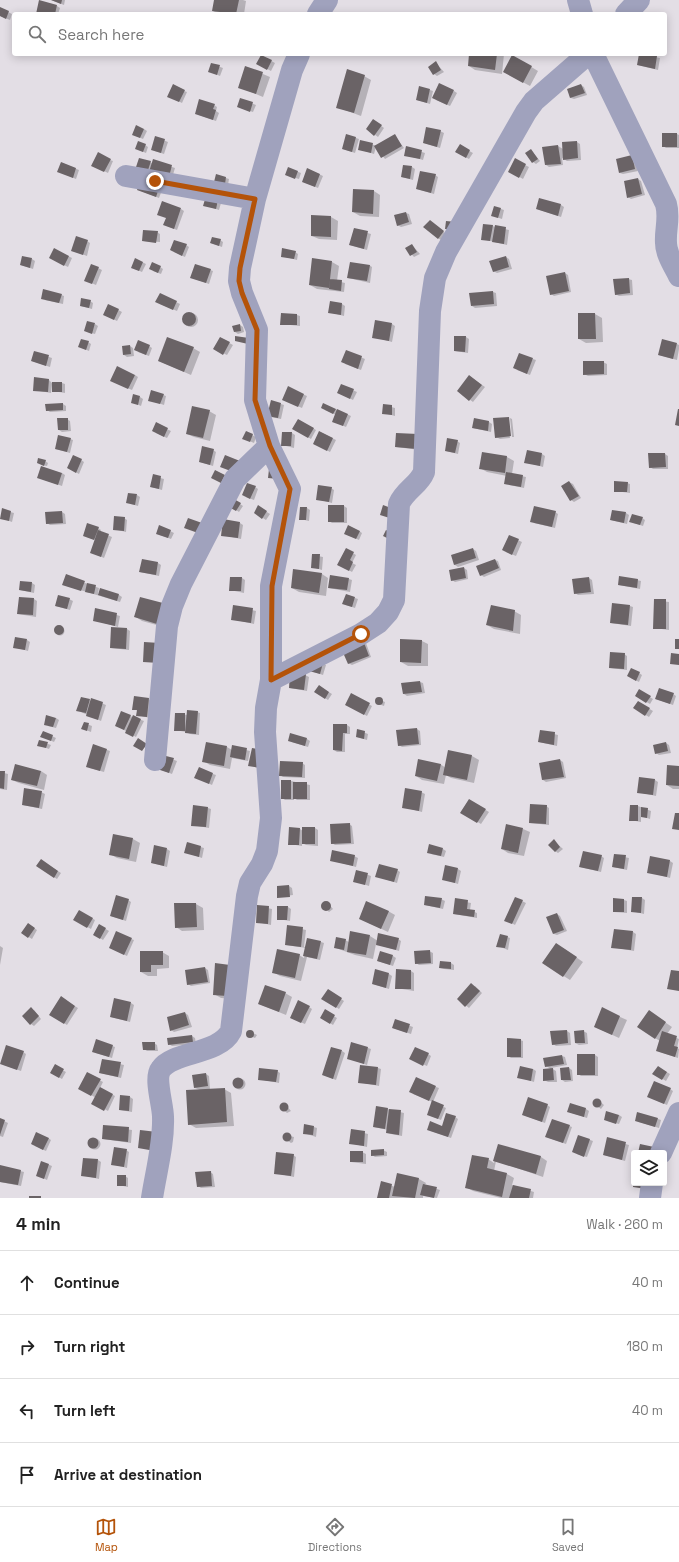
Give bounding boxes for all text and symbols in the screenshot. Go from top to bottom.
search box [12,12,667,56]
icon: search [26,23,48,45]
text: Search here [58,25,144,44]
route end [146,172,164,190]
route start [352,625,370,643]
map controls [631,1150,667,1186]
button: layers [631,1150,667,1186]
text: 4 min [16,1213,61,1235]
text: Walk · 260 m [586,1216,663,1233]
icon: ahead [16,1272,38,1294]
text: Continue [54,1273,120,1292]
text: 40 m [632,1274,663,1291]
icon: right [16,1336,38,1358]
text: Turn right [54,1337,125,1356]
text: 180 m [627,1338,663,1355]
icon: left [16,1400,38,1422]
text: Turn left [54,1401,116,1420]
text: 40 m [632,1402,663,1419]
icon: arrive [16,1464,38,1486]
text: Arrive at destination [54,1465,202,1484]
tab: Map [95,1516,118,1554]
tab: Directions [308,1516,362,1554]
tab: Saved [552,1516,584,1554]

